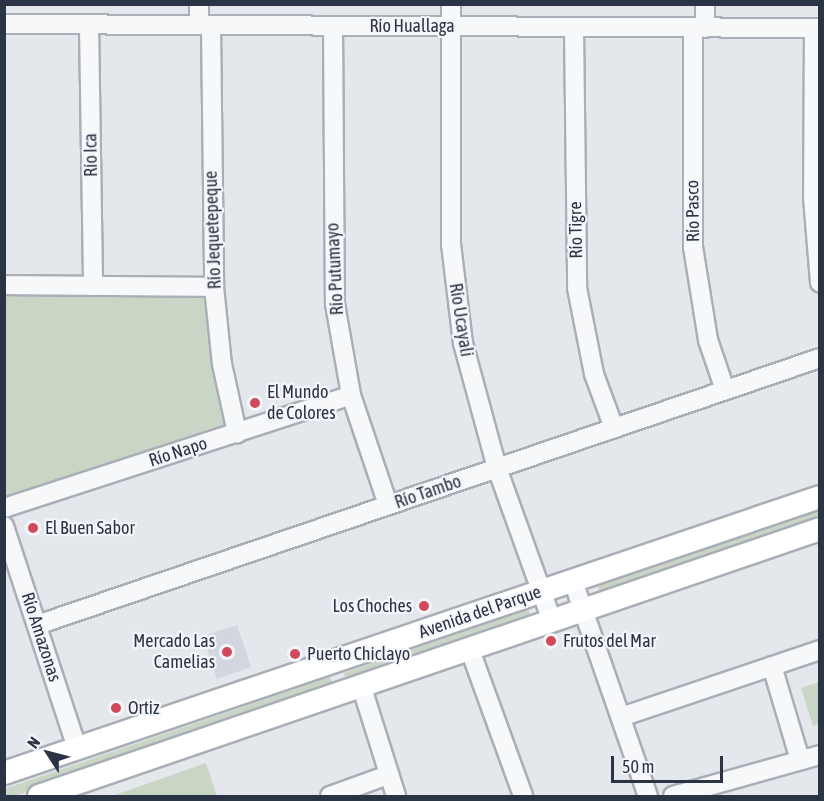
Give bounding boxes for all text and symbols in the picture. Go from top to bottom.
street label: Río Huallaga [369,15,455,37]
street label: Río Ica [80,133,102,177]
street label: Río Jequetepeque [200,170,226,290]
street label: Río Pasco [682,180,704,242]
street label: Río Tigre [565,201,587,259]
street label: Río Putumayo [322,222,348,316]
street label: Río Ucayali [445,282,477,358]
place label: El Mundo de Colores [267,382,336,424]
marker: El Mundo de Colores [248,396,262,410]
street label: Río Napo [146,432,210,472]
street label: Río Tambo [392,471,464,513]
place label: El Buen Sabor [45,517,135,539]
marker: El Buen Sabor [26,521,40,535]
street label: Avenida del Parque [416,581,544,643]
street label: Río Amazonas [16,590,66,684]
place label: Los Choches [333,595,412,617]
marker: Los Choches [417,599,431,613]
place label: Frutos del Mar [563,630,656,652]
place label: Mercado Las Camelias [133,631,215,674]
marker: Frutos del Mar [544,634,558,648]
place label: Puerto Chiclayo [307,643,410,665]
marker: Mercado Las Camelias [220,645,234,659]
marker: Puerto Chiclayo [288,647,302,661]
place label: Ortiz [128,697,159,719]
marker: Ortiz [109,701,123,715]
north arrow [18,723,78,783]
text: N [23,733,43,752]
scale bar [614,744,726,782]
text: 50 m [622,756,654,777]

